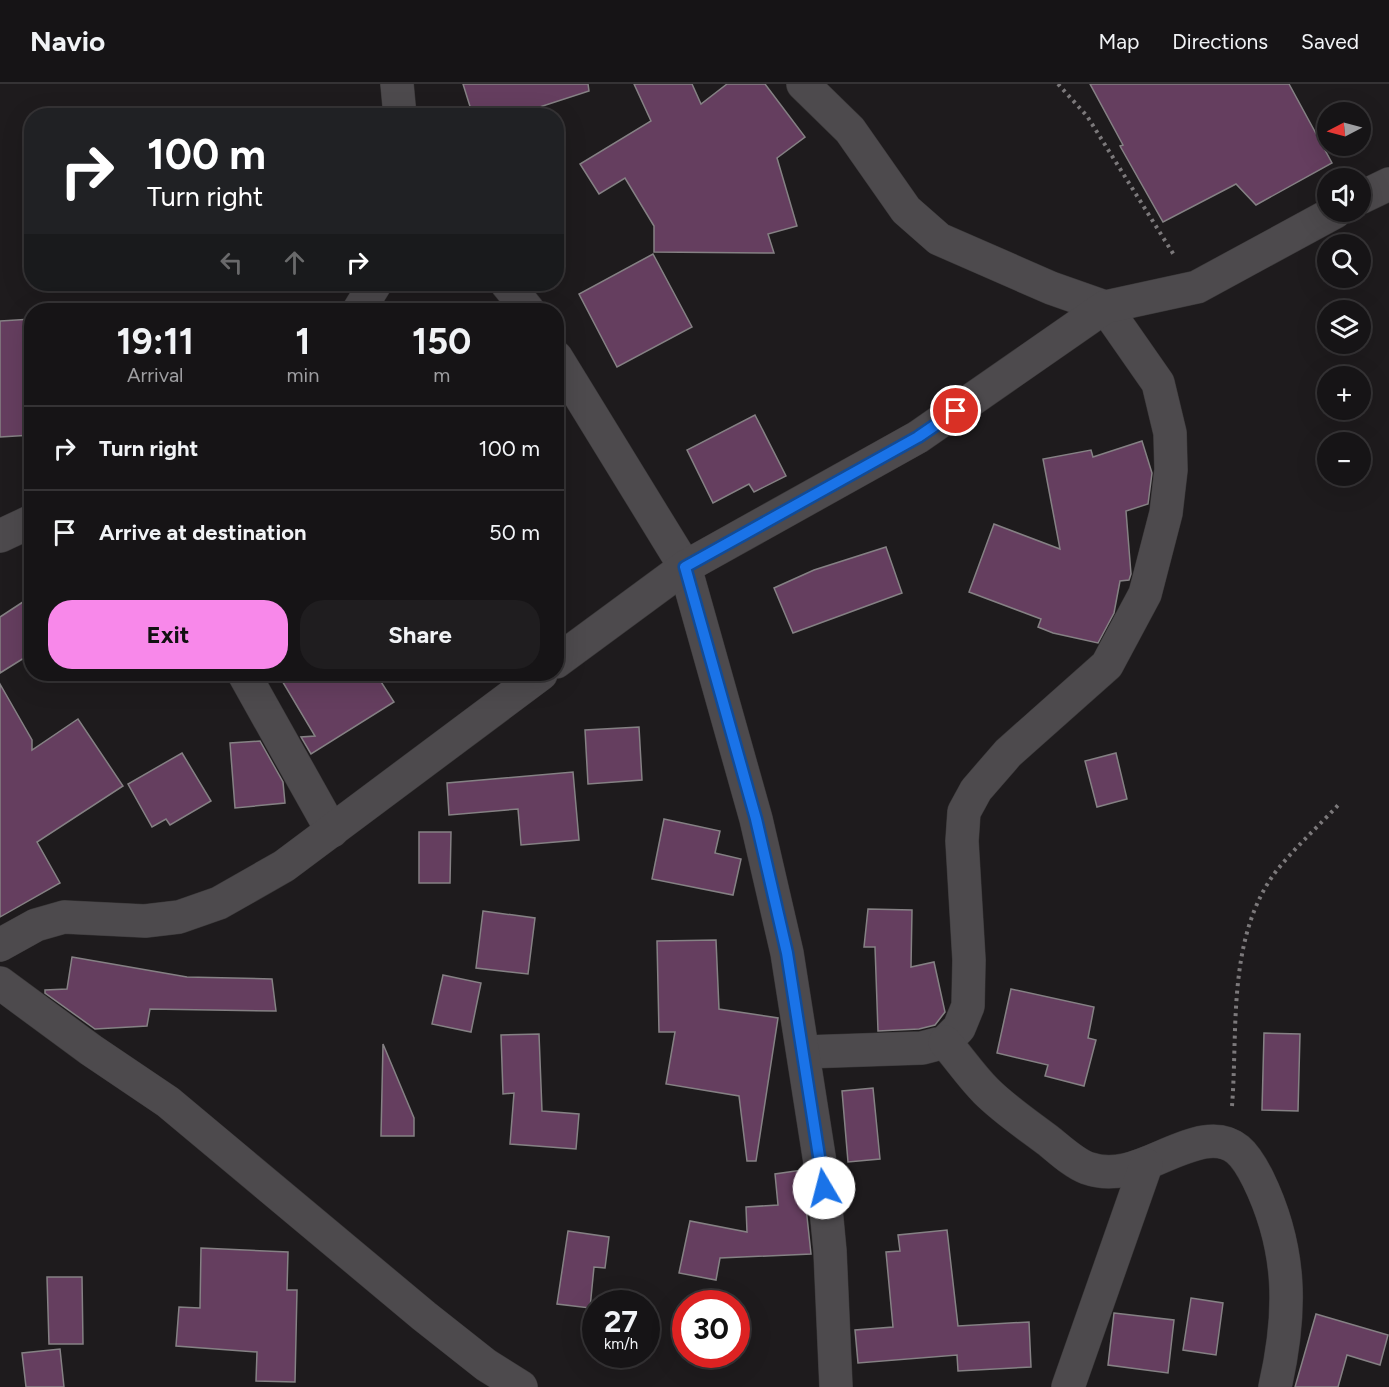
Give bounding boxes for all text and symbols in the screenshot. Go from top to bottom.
text: Navio [30,24,105,58]
text: Map [1098,29,1139,54]
text: Directions [1172,29,1268,54]
text: Saved [1301,29,1359,54]
north arrow [1317,102,1371,156]
map controls [1317,102,1371,486]
text: 100 m [147,129,266,180]
icon: right [48,132,126,210]
button: sound [1317,168,1371,222]
text: Turn right [147,180,263,213]
button: search [1317,234,1371,288]
icon: left [215,246,248,279]
icon: ahead [278,246,311,279]
icon: right [341,246,374,279]
button: layers [1317,300,1371,354]
text: 19:11 [117,320,194,363]
text: 1 [295,320,311,363]
text: 150 [412,320,471,363]
text: Arrival [127,363,183,387]
text: min [287,363,319,387]
text: m [433,363,450,387]
button: + [1317,366,1371,420]
pin [930,385,981,436]
icon: arrive [939,394,972,427]
icon: right [48,432,81,465]
button: − [1317,432,1371,486]
text: Turn right [99,435,198,462]
text: 100 m [479,435,540,462]
icon: arrive [48,516,81,549]
text: Arrive at destination [99,519,307,546]
text: 50 m [489,519,540,546]
button: Exit [48,600,288,669]
button: Share [300,600,540,669]
position arrow [792,1156,856,1220]
speed limit sign: 30 [672,1290,750,1368]
text: 27 [604,1303,638,1340]
text: km/h [604,1335,638,1353]

